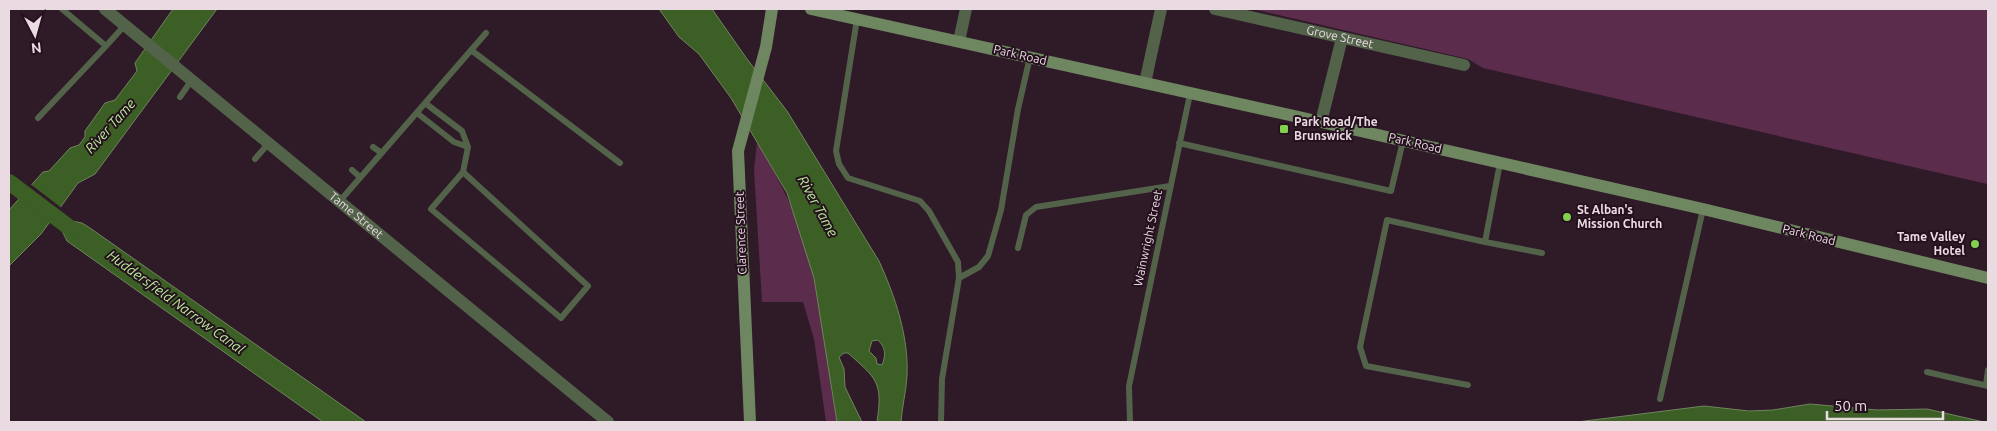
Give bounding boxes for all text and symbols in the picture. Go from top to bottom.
north arrow [10,10,60,60]
street label: Grove Street [1305,23,1375,50]
text: N [30,39,42,56]
street label: Park Road [992,42,1048,67]
water label: River Tame [82,96,138,156]
place label: Park Road/The Brunswick [1294,115,1378,142]
marker: Park Road/The Brunswick [1278,123,1290,135]
street label: Park Road [1387,130,1443,155]
water label: River Tame [795,173,841,239]
street label: Wainwright Street [1131,188,1164,287]
street label: Tame Street [327,189,386,241]
street label: Clarence Street [733,191,748,275]
place label: St Alban's Mission Church [1577,203,1662,230]
marker: St Alban's Mission Church [1561,211,1573,223]
street label: Park Road [1781,222,1837,247]
place label: Tame Valley Hotel [1897,230,1966,257]
marker: Tame Valley Hotel [1969,238,1981,250]
water label: Huddersfield Narrow Canal [104,247,248,357]
scale bar [1827,388,1943,420]
text: 50 m [1834,397,1867,414]

